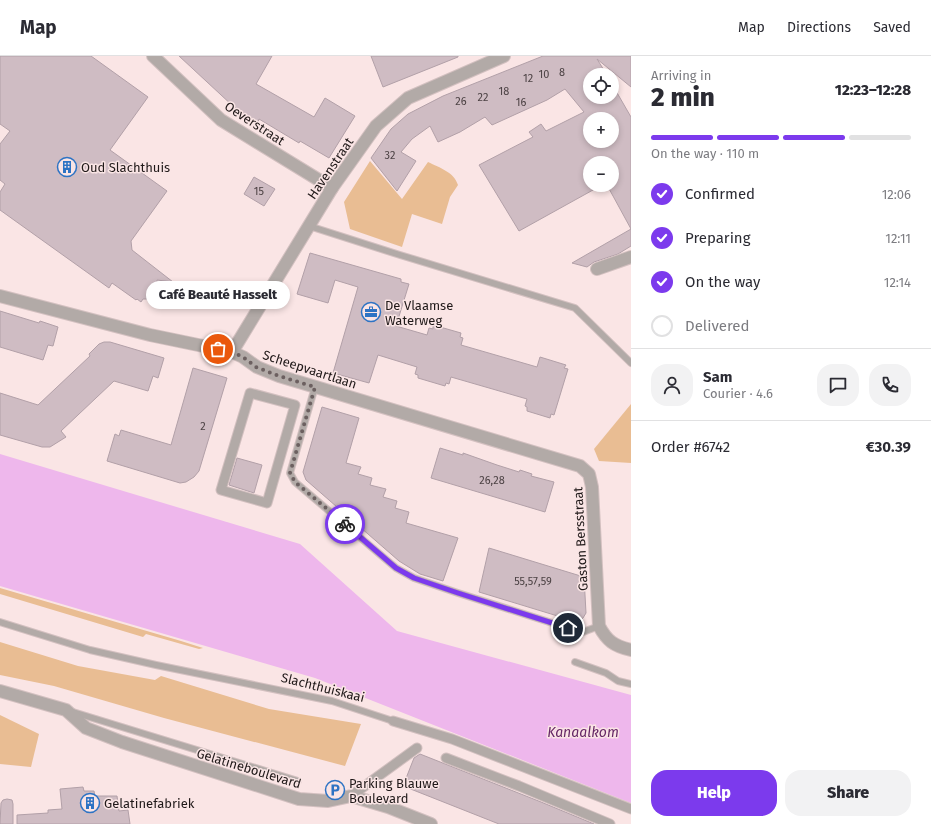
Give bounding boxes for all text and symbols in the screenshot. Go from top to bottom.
text: Map [20,16,57,39]
text: Map [738,19,765,36]
text: Directions [787,19,851,36]
text: Saved [873,19,911,36]
house number: 8 [559,66,565,79]
house number: 10 [539,68,549,81]
map controls [583,68,619,192]
button: locate [583,68,619,104]
text: Arriving in [651,68,711,83]
house number: 12 [523,72,533,85]
text: 12:23–12:28 [835,81,911,99]
text: 2 min [651,82,715,113]
house number: 18 [499,85,509,98]
house number: 22 [478,91,488,104]
house number: 26 [455,95,467,108]
house number: 16 [516,96,526,109]
street label: Oeverstraat [222,99,288,148]
button: + [583,112,619,148]
street label: Havenstraat [304,134,357,202]
text: On the way · 110 m [651,146,759,161]
house number: 32 [385,149,395,162]
building icon: Oud Slachthuis [56,156,78,178]
button: − [583,156,619,192]
place label: Oud Slachthuis [81,160,170,175]
icon: check [651,183,673,205]
house number: 15 [254,185,265,198]
text: Confirmed [685,185,755,203]
text: 12:06 [882,187,911,202]
icon: check [651,227,673,249]
text: Preparing [685,229,750,247]
text: 12:11 [885,231,911,246]
icon: check [651,271,673,293]
text: On the way [685,273,760,291]
text: 12:14 [884,275,911,290]
callout: Café Beauté Hasselt [146,281,290,309]
text: Café Beauté Hasselt [159,287,277,302]
place label: De Vlaamse Waterweg [385,298,453,328]
office icon: De Vlaamse Waterweg [360,301,382,323]
text: Delivered [685,317,749,335]
pin [201,332,235,366]
icon: bag [207,338,229,360]
street label: Scheepvaartlaan [261,347,359,392]
button: person [651,364,693,406]
button: chat [817,364,859,406]
button: phone [869,364,911,406]
text: Sam [703,368,732,386]
text: Courier · 4.6 [703,386,773,401]
house number: 2 [200,420,206,433]
text: Order #6742 [651,438,730,456]
text: €30.39 [866,438,911,456]
house number: 26,28 [479,474,505,487]
street label: Gaston Bersstraat [570,486,591,591]
courier [325,504,365,544]
icon: bike [334,513,356,535]
house number: 55,57,59 [514,575,552,588]
pin [551,611,585,645]
icon: home [557,617,579,639]
street label: Slachthuiskaai [280,670,366,705]
water label: Kanaalkom [547,724,619,741]
street label: Gelatineboulevard [195,745,303,792]
button: Help [651,770,777,816]
button: Share [785,770,911,816]
place label: Parking Blauwe Boulevard [349,776,439,806]
parking icon: Parking Blauwe Boulevard [324,779,346,801]
building icon: Gelatinefabriek [79,792,101,814]
place label: Gelatinefabriek [104,796,195,811]

